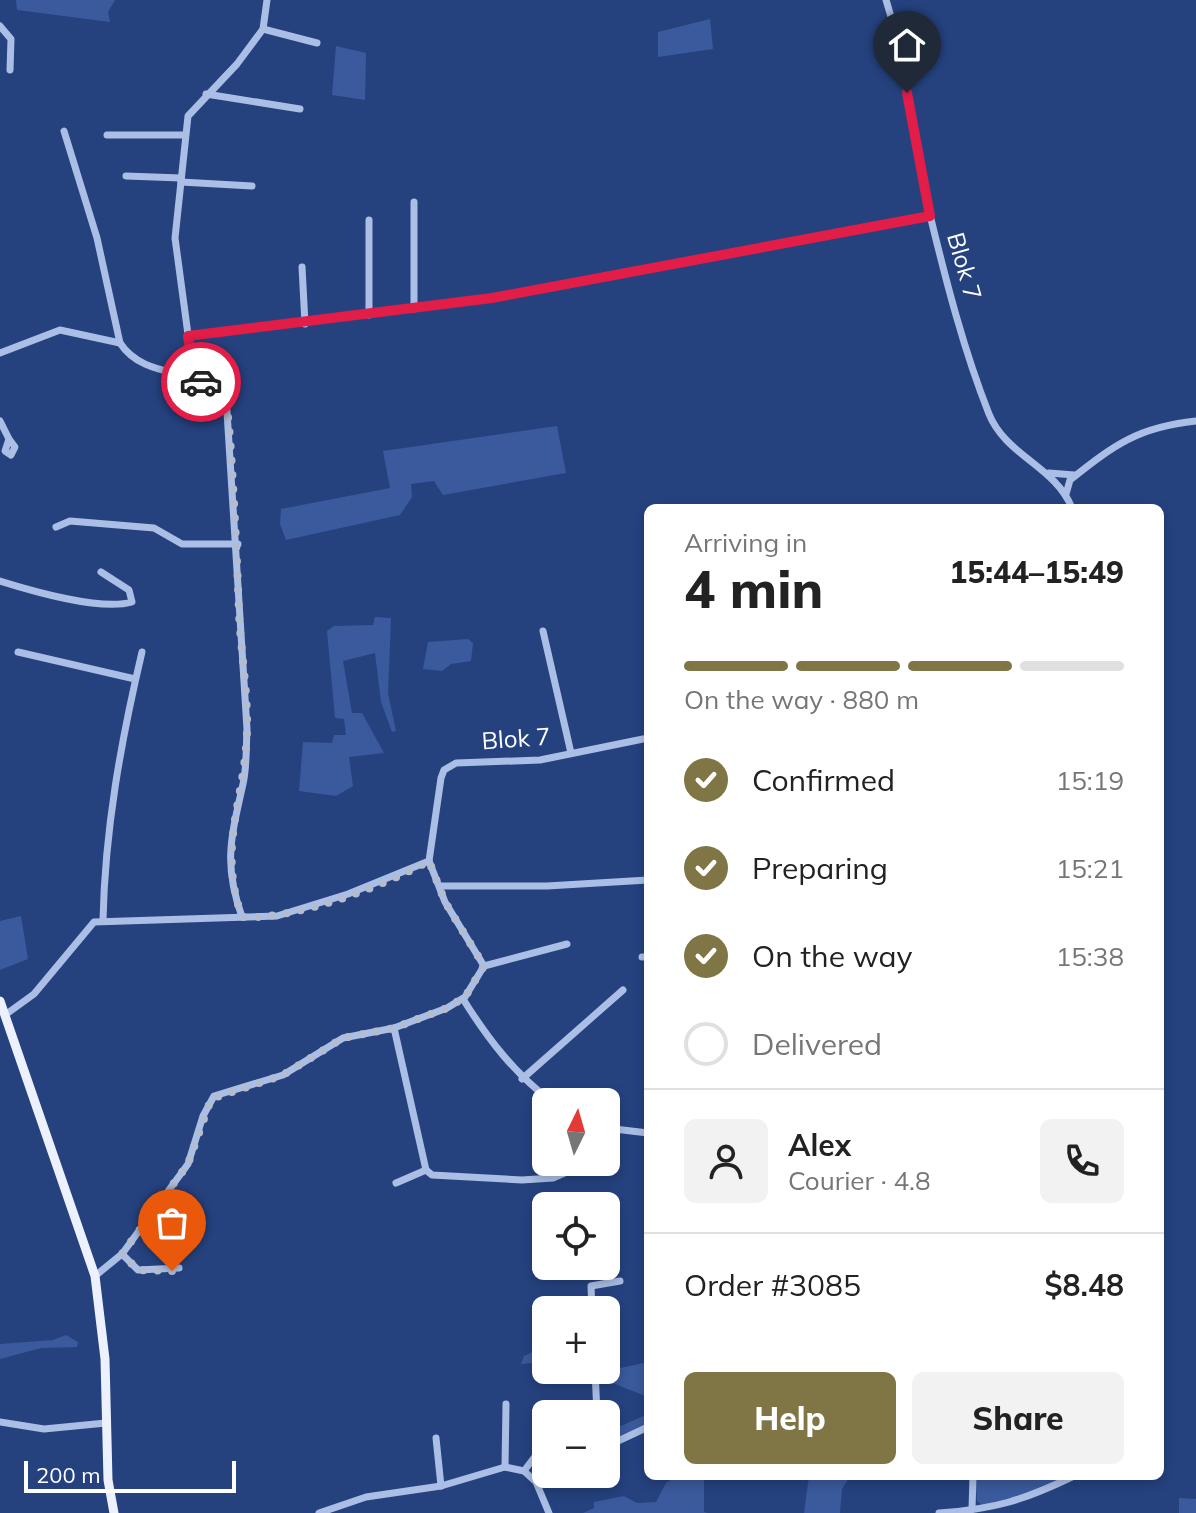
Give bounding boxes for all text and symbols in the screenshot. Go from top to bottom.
pin [873,11,941,93]
icon: home [885,23,929,67]
street label: Blok 7 [941,229,989,303]
courier [161,342,241,422]
icon: car [179,360,223,404]
text: Arriving in [684,526,807,559]
text: 15:44–15:49 [949,553,1124,591]
text: 4 min [684,556,823,621]
text: On the way · 880 m [684,683,919,716]
street label: Blok 7 [481,721,551,755]
icon: check [684,758,728,802]
text: Confirmed [752,761,895,799]
text: 15:19 [1056,764,1124,797]
icon: check [684,846,728,890]
text: Preparing [752,849,888,887]
text: 15:21 [1056,852,1124,885]
icon: check [684,934,728,978]
text: On the way [752,937,912,975]
text: 15:38 [1056,940,1124,973]
text: Delivered [752,1025,882,1063]
north arrow [532,1088,620,1176]
map controls [532,1088,620,1488]
button: person [684,1119,768,1203]
button: phone [1040,1119,1124,1203]
text: Alex [788,1126,851,1164]
text: Courier · 4.8 [788,1164,931,1197]
pin [138,1189,206,1271]
button: locate [532,1192,620,1280]
icon: bag [150,1201,194,1245]
text: Order #3085 [684,1266,861,1304]
text: $8.48 [1045,1266,1124,1304]
button: + [532,1296,620,1384]
button: Help [684,1372,896,1464]
button: Share [912,1372,1124,1464]
button: − [532,1400,620,1488]
scale bar [24,1457,236,1493]
text: 200 m [36,1461,101,1489]

